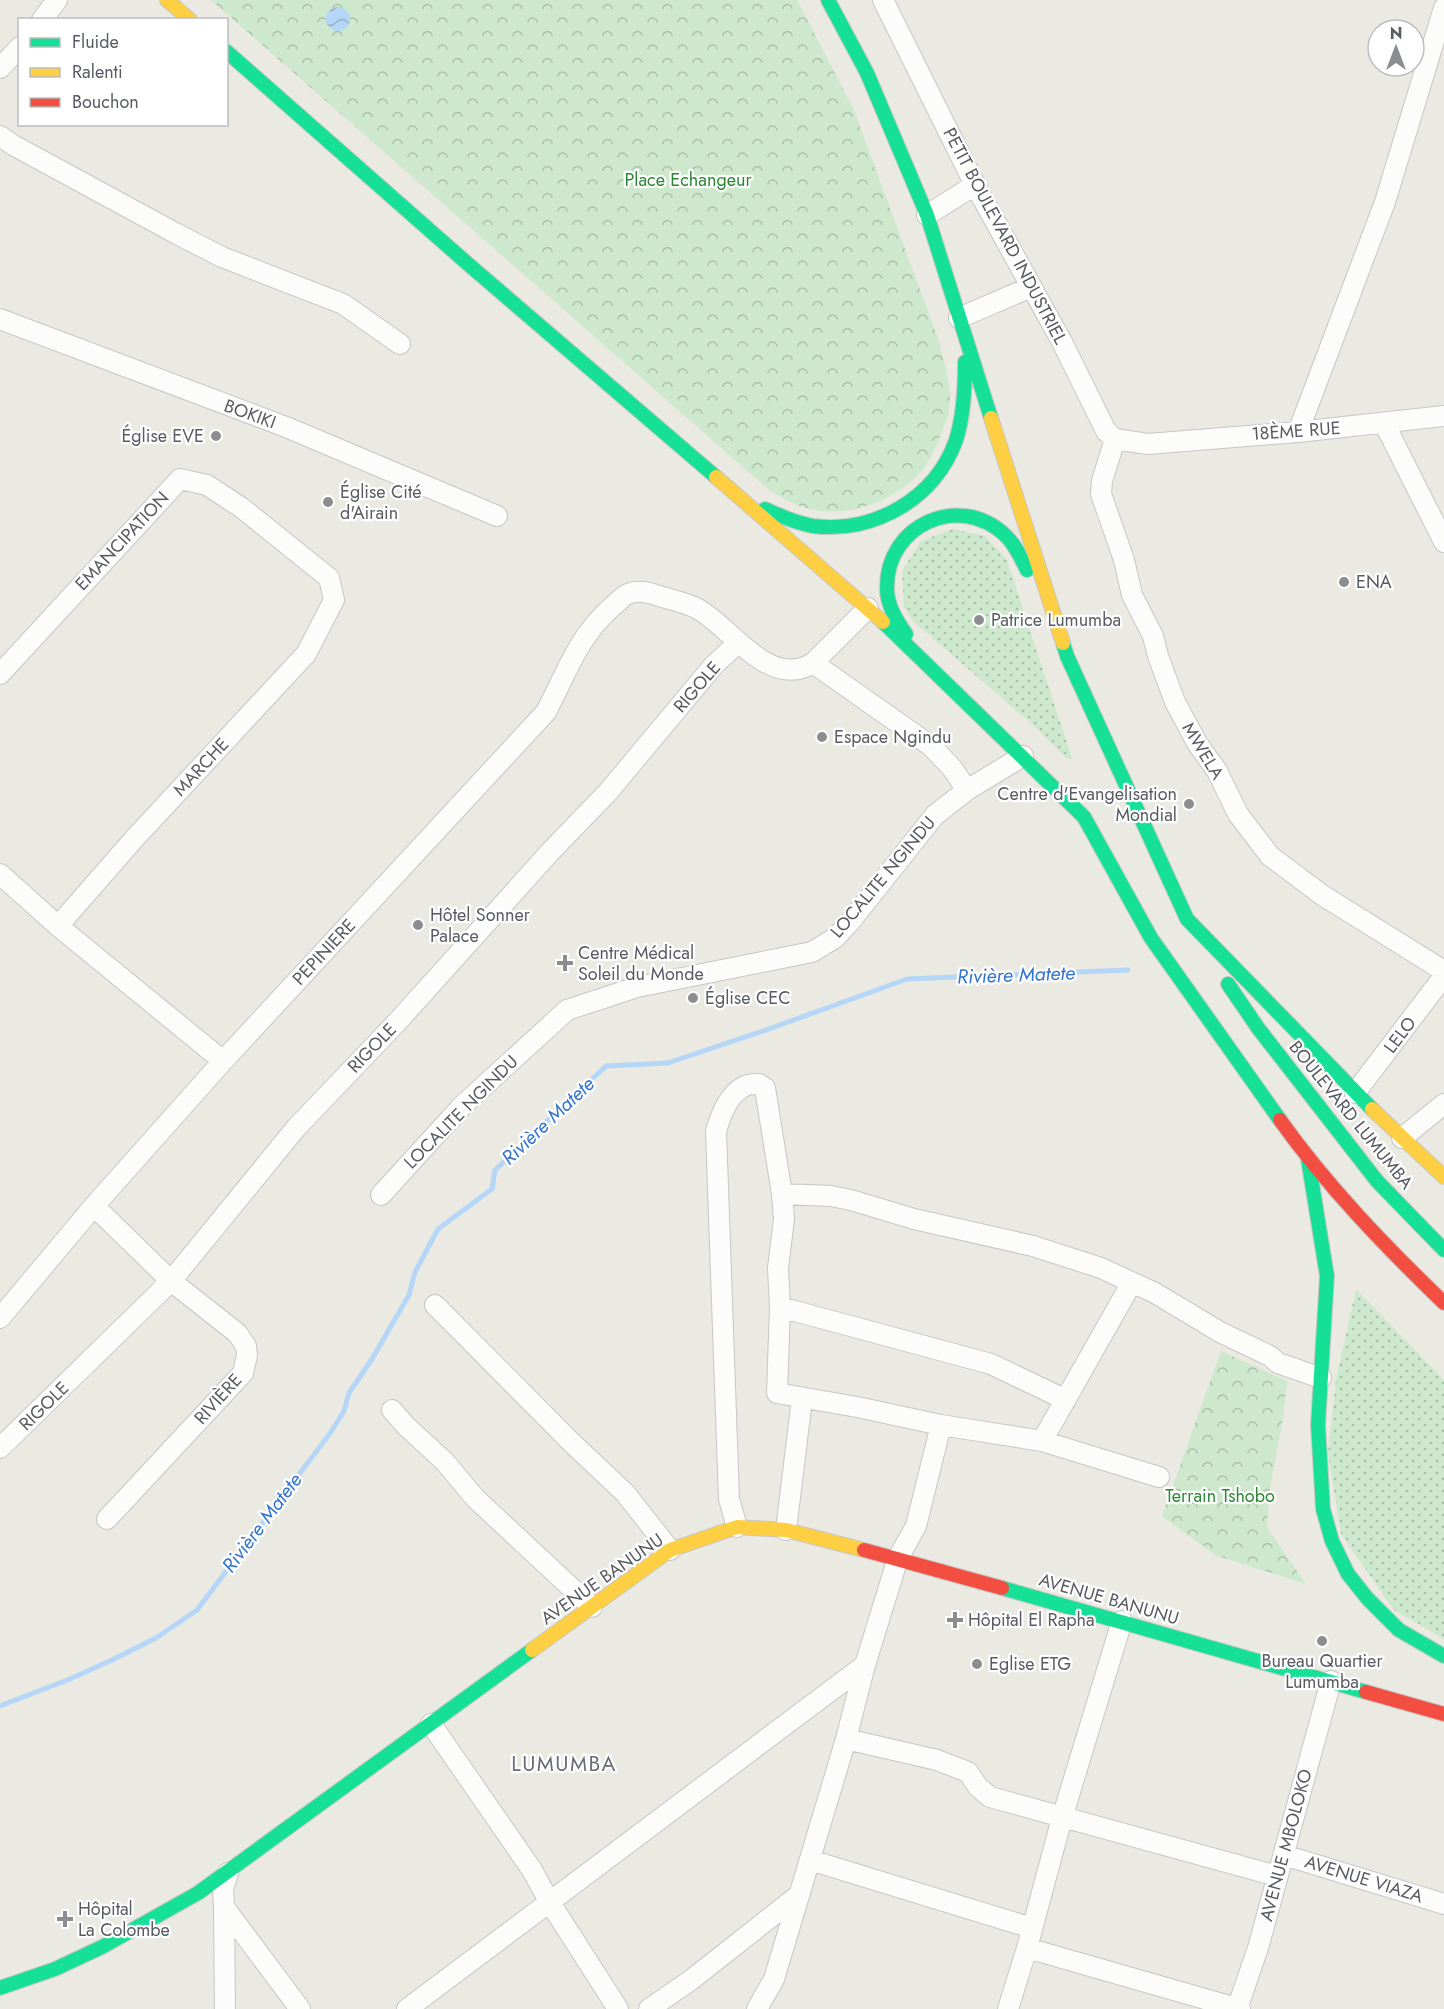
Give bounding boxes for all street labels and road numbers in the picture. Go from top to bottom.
street label: PETIT BOULEVARD INDUSTRIEL [937,123,1073,349]
street label: BOKIKI [220,393,280,435]
street label: 18ÈME RUE [1251,415,1341,447]
street label: EMANCIPATION [69,486,175,596]
street label: RIGOLE [667,656,727,718]
street label: MWELA [1176,717,1230,785]
street label: MARCHE [167,732,235,802]
street label: LOCALITE NGINDU [824,811,942,943]
street label: PEPINIERE [286,913,362,991]
street label: LELO [1378,1011,1422,1059]
street label: RIGOLE [342,1017,402,1079]
street label: BOULEVARD LUMUMBA [1283,1035,1419,1195]
street label: LOCALITE NGINDU [398,1049,524,1175]
street label: RIVIÈRE [188,1368,248,1430]
street label: RIGOLE [13,1376,75,1436]
street label: AVENUE BANUNU [535,1527,669,1631]
street label: AVENUE BANUNU [1036,1567,1182,1631]
street label: AVENUE MBOLOKO [1253,1766,1319,1924]
street label: AVENUE VIAZA [1302,1849,1426,1909]

